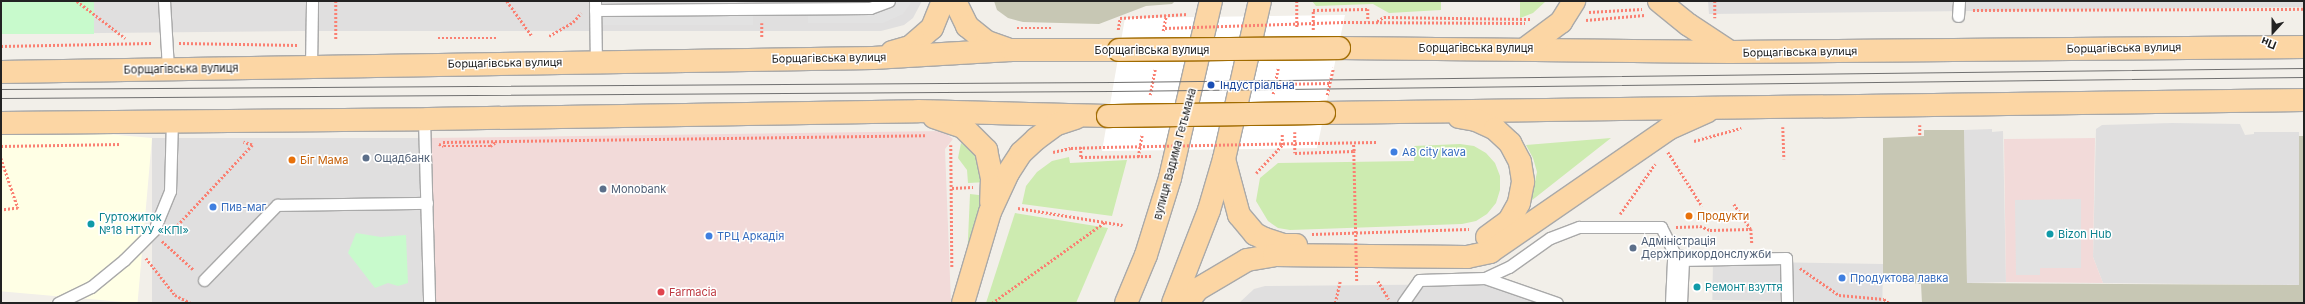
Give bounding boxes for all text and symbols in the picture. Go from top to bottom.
north arrow [2253,12,2293,52]
text: Пн [2259,34,2278,52]
street label: Борщагівська вулиця [2067,40,2181,56]
street label: Борщагівська вулиця [1419,41,1533,55]
street label: Борщагівська вулиця [1095,43,1209,57]
street label: Борщагівська вулиця [1743,44,1857,60]
street label: Борщагівська вулиця [772,50,886,66]
street label: Борщагівська вулиця [448,55,562,71]
street label: Борщагівська вулиця [124,61,238,77]
place label: Індустріальна [1220,78,1295,92]
marker: Індустріальна [1205,79,1217,91]
street label: вулиця Вадима Гетьмана [1151,87,1199,221]
place label: A8 city kava [1402,145,1466,159]
marker: A8 city kava [1389,147,1399,157]
place label: Ощадбанк [374,151,430,165]
place label: Біг Мама [300,153,348,167]
marker: Ощадбанк [361,153,371,163]
marker: Біг Мама [287,155,297,165]
place label: Monobank [611,182,666,196]
marker: Monobank [598,184,608,194]
place label: Пив-маг [221,200,266,214]
marker: Пив-маг [208,202,218,212]
place label: Продукти [1697,209,1749,223]
place label: Гуртожиток №18 НТУУ «КПІ» [99,211,189,237]
marker: Продукти [1684,211,1694,221]
marker: Гуртожиток №18 НТУУ «КПІ» [86,219,96,229]
place label: Bizon Hub [2058,227,2111,241]
place label: ТРЦ Аркадія [717,229,784,243]
marker: Bizon Hub [2045,229,2055,239]
marker: ТРЦ Аркадія [704,231,714,241]
place label: Адміністрація Держприкордонслужби [1641,235,1771,261]
marker: Адміністрація Держприкордонслужби [1628,243,1638,253]
place label: Продуктова лавка [1850,271,1948,285]
marker: Продуктова лавка [1837,273,1847,283]
place label: Ремонт взуття [1705,280,1783,294]
marker: Ремонт взуття [1692,282,1702,292]
place label: Farmacia [669,285,717,299]
marker: Farmacia [656,287,666,297]

